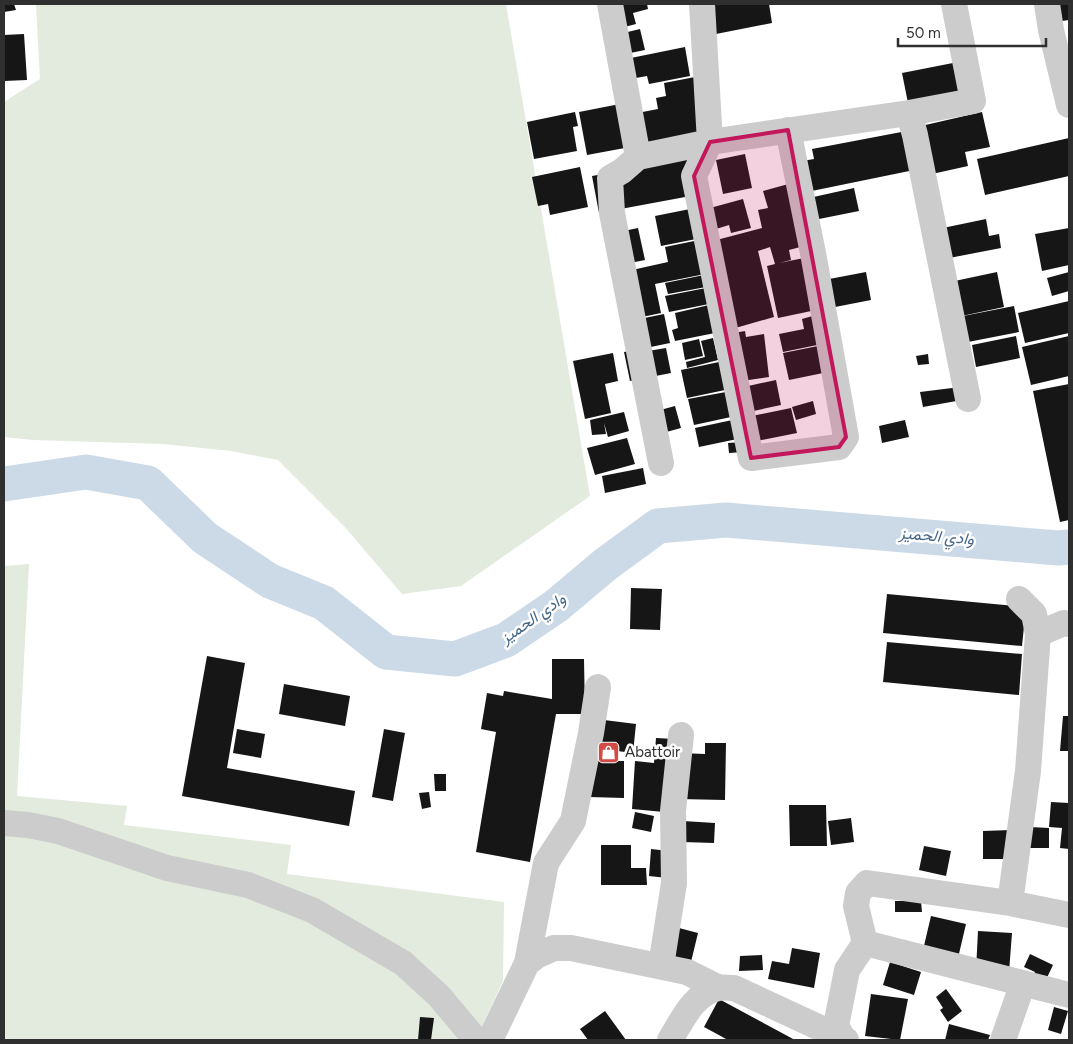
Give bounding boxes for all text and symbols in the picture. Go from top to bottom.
scale bar [898,15,1046,47]
text: 50 m [906,24,941,42]
water label: وادي الحميز [898,523,975,553]
water label: وادي الحميز [496,589,571,651]
shop icon: Abattoir [597,740,621,764]
place label: Abattoir [625,743,680,761]

